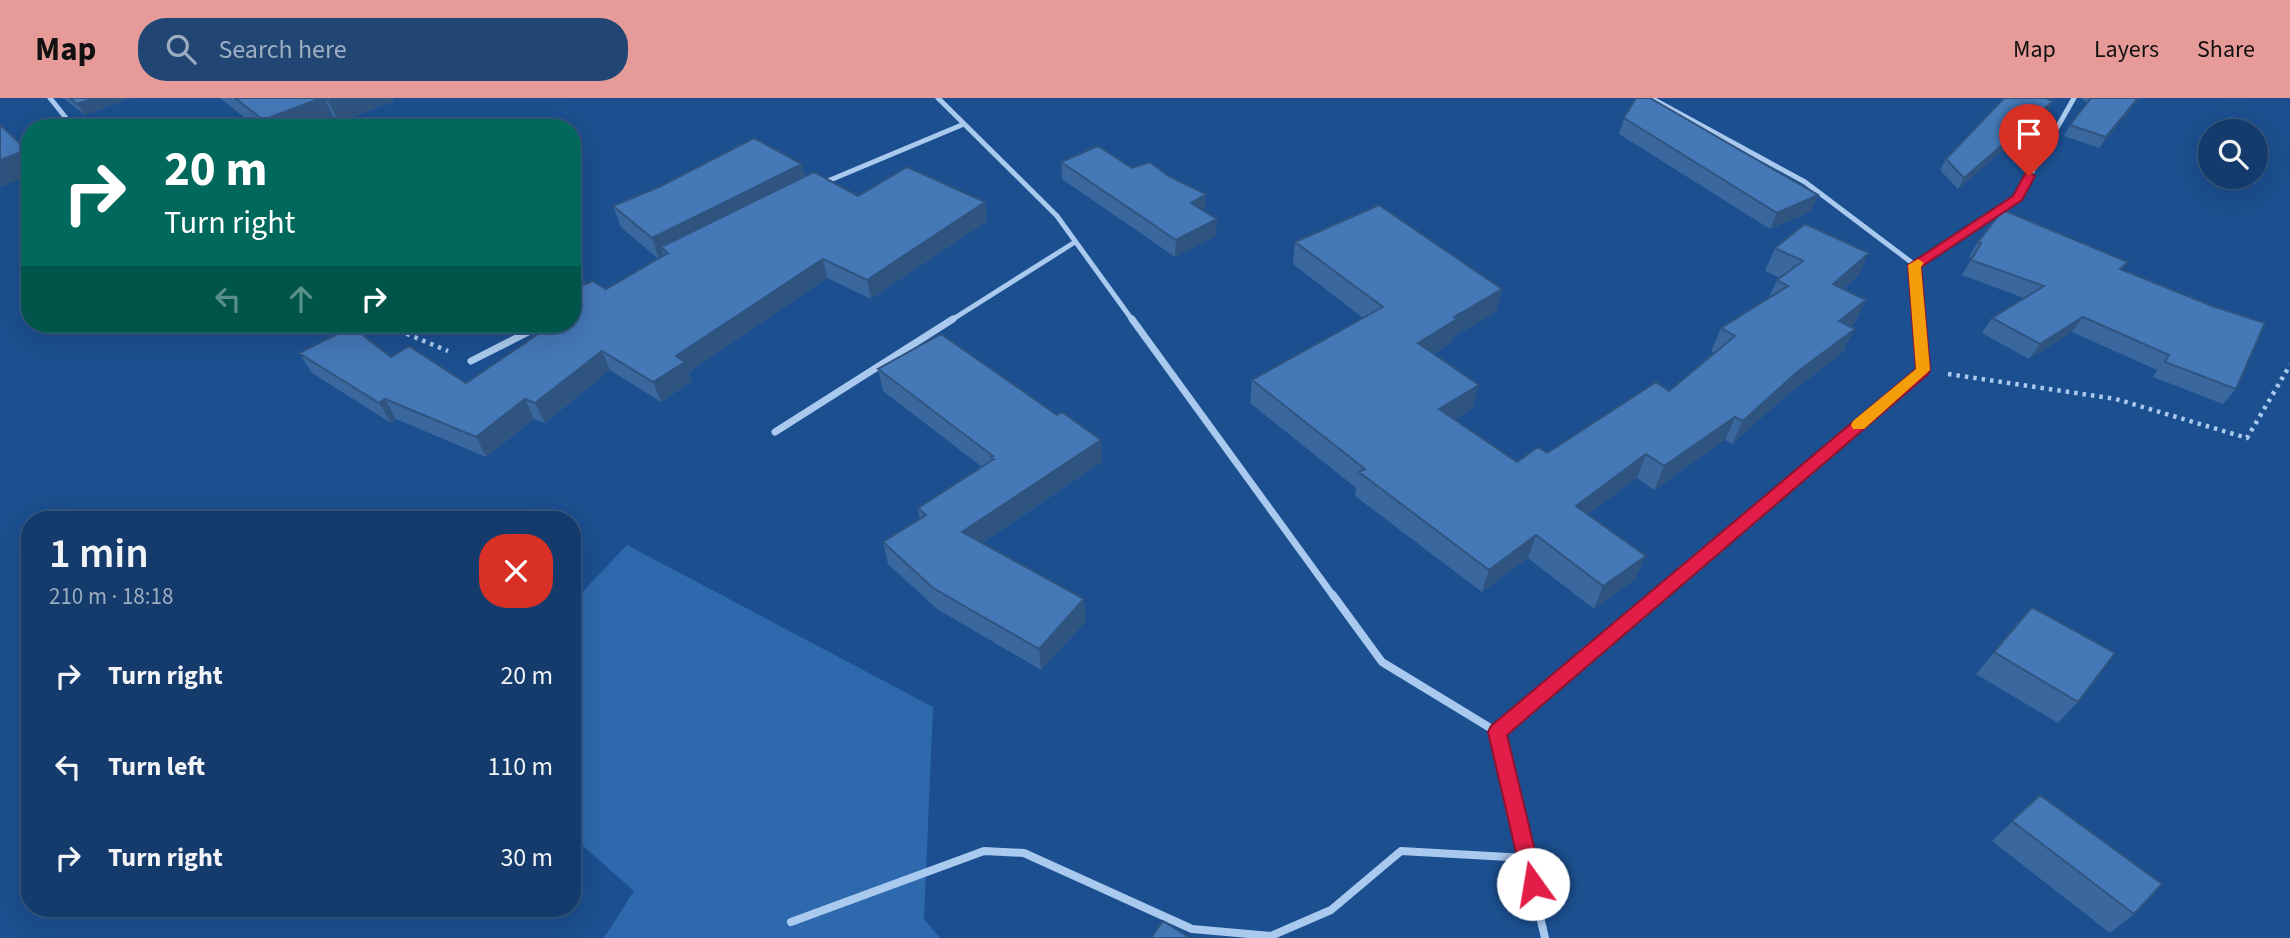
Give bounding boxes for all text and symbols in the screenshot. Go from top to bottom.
search box [138,18,628,81]
text: Map [35,26,96,73]
icon: search [162,30,200,68]
text: Search here [218,31,347,68]
text: Map [2013,32,2056,67]
text: Layers [2094,32,2159,67]
text: Share [2197,32,2255,67]
pin [1999,104,2059,176]
icon: arrive [2010,115,2048,153]
map controls [2198,119,2268,189]
button: search [2198,119,2268,189]
text: 20 m [164,135,268,205]
icon: right [49,147,140,238]
text: Turn right [164,200,295,246]
icon: left [209,280,247,318]
icon: ahead [282,280,320,318]
icon: right [355,280,393,318]
text: 1 min [49,524,149,584]
button: close [479,534,553,608]
text: 210 m · 18:18 [49,580,173,613]
icon: right [49,657,87,695]
text: Turn right [108,657,223,694]
text: 20 m [500,657,553,694]
icon: left [49,748,87,786]
text: Turn left [108,748,205,785]
text: 110 m [487,748,553,785]
icon: right [49,839,87,877]
text: Turn right [108,839,223,876]
text: 30 m [500,839,553,876]
position arrow [1496,847,1570,921]

